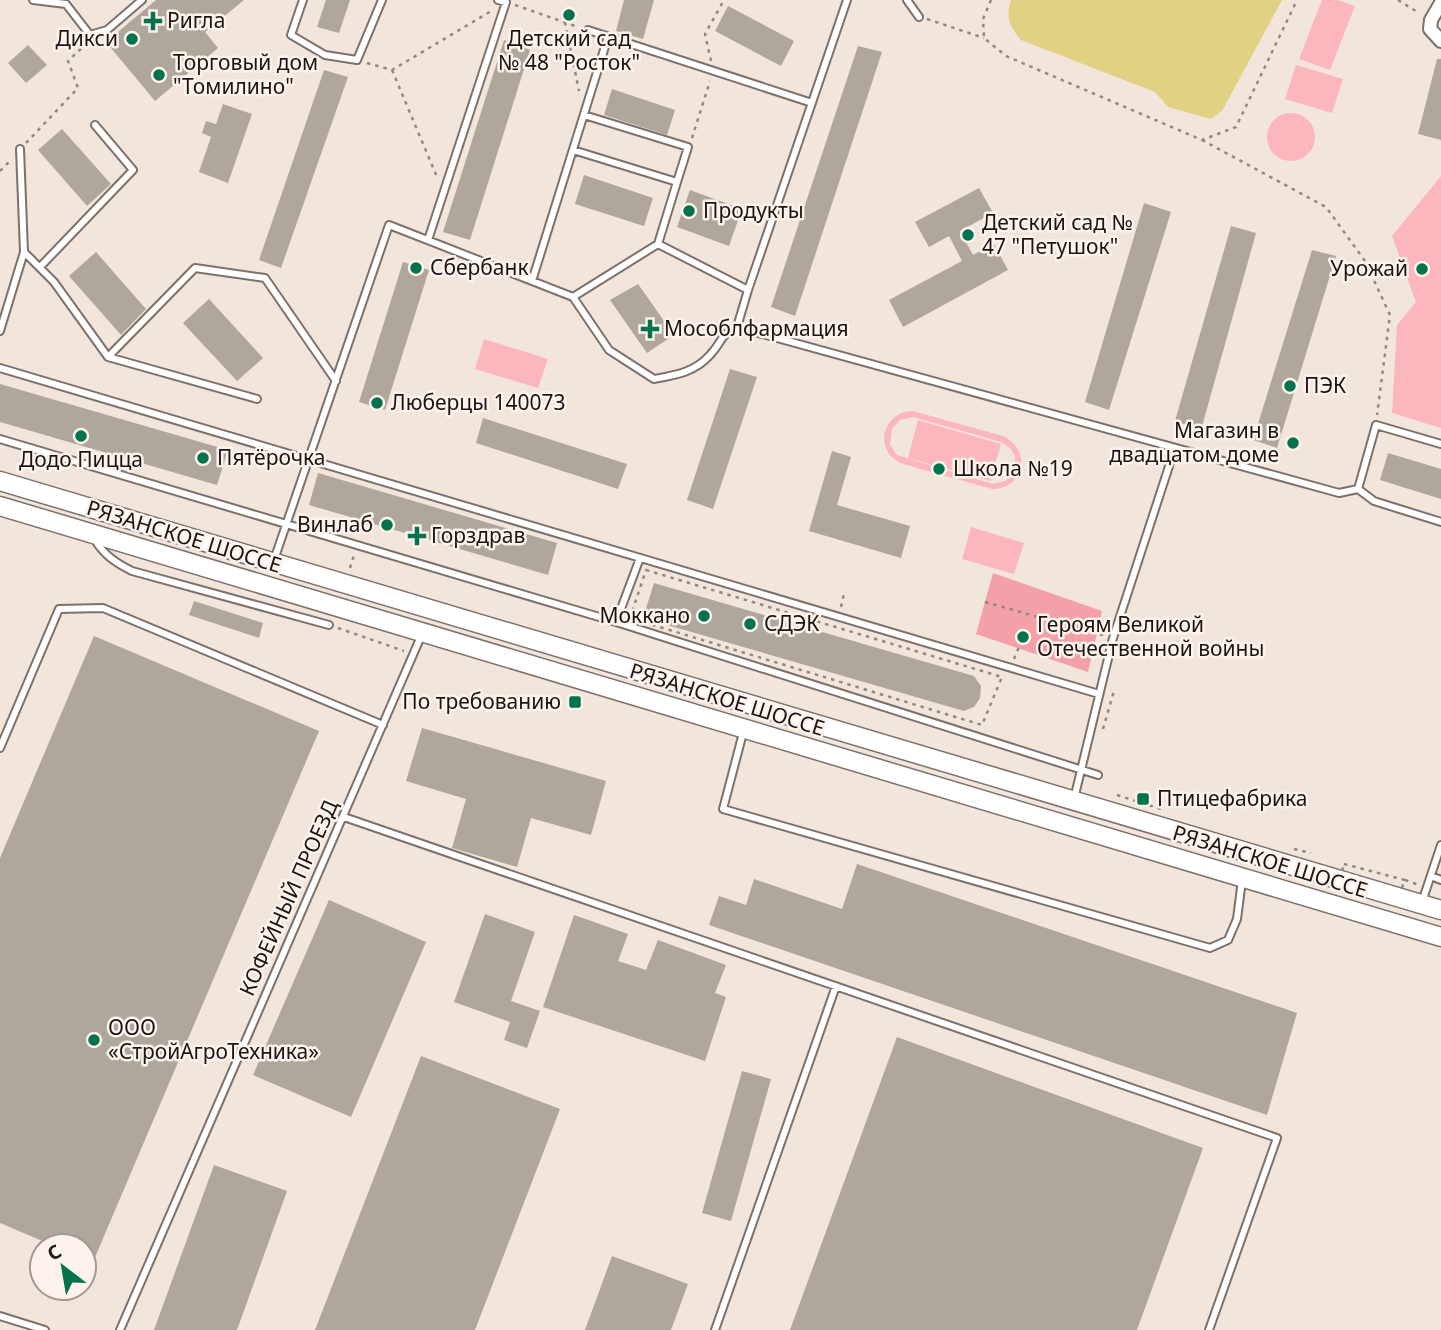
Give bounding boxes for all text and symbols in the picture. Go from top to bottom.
place label: Ригла [167,6,225,34]
marker: Детский сад № 48 "Росток" [561,7,577,23]
marker: Ригла [145,13,161,29]
place label: Дикси [56,24,118,52]
place label: Детский сад № 48 "Росток" [498,24,640,76]
marker: Дикси [124,31,140,47]
place label: Торговый дом "Томилино" [173,48,318,100]
marker: Торговый дом "Томилино" [151,67,167,83]
place label: Продукты [703,196,804,224]
marker: Продукты [681,203,697,219]
place label: Детский сад № 47 "Петушок" [982,208,1133,260]
marker: Детский сад № 47 "Петушок" [960,227,976,243]
place label: Сбербанк [430,253,529,281]
place label: Урожай [1330,254,1408,282]
marker: Сбербанк [408,260,424,276]
marker: Урожай [1414,261,1430,277]
place label: Мособлфармация [664,314,849,342]
marker: Мособлфармация [642,321,658,337]
place label: ПЭК [1304,371,1346,399]
marker: ПЭК [1282,378,1298,394]
place label: Люберцы 140073 [391,388,566,416]
marker: Люберцы 140073 [369,395,385,411]
place label: Магазин в двадцатом доме [1109,416,1279,468]
marker: Додо Пицца [73,428,89,444]
marker: Магазин в двадцатом доме [1285,435,1301,451]
place label: Пятёрочка [217,443,325,471]
place label: Додо Пицца [19,445,143,473]
marker: Пятёрочка [195,450,211,466]
place label: Школа №19 [953,454,1073,482]
marker: Школа №19 [931,461,947,477]
street label: РЯЗАНСКОЕ ШОССЕ [83,493,285,579]
place label: Винлаб [297,510,373,538]
marker: Винлаб [379,517,395,533]
place label: Горздрав [431,521,525,549]
marker: Горздрав [409,528,425,544]
place label: Моккано [600,601,690,629]
marker: Моккано [696,608,712,624]
place label: СДЭК [764,609,819,637]
place label: Героям Великой Отечественной войны [1037,610,1264,662]
marker: СДЭК [742,616,758,632]
marker: Героям Великой Отечественной войны [1015,629,1031,645]
street label: РЯЗАНСКОЕ ШОССЕ [626,656,828,742]
place label: По требованию [402,687,561,715]
marker: По требованию [567,694,583,710]
place label: Птицефабрика [1157,784,1308,812]
marker: Птицефабрика [1135,791,1151,807]
street label: КОФЕЙНЫЙ ПРОЕЗД [232,795,344,1000]
street label: РЯЗАНСКОЕ ШОССЕ [1169,818,1371,904]
place label: ООО «СтройАгроТехника» [108,1013,319,1065]
marker: ООО «СтройАгроТехника» [86,1032,102,1048]
north arrow [28,1232,98,1302]
text: С [42,1238,66,1267]

